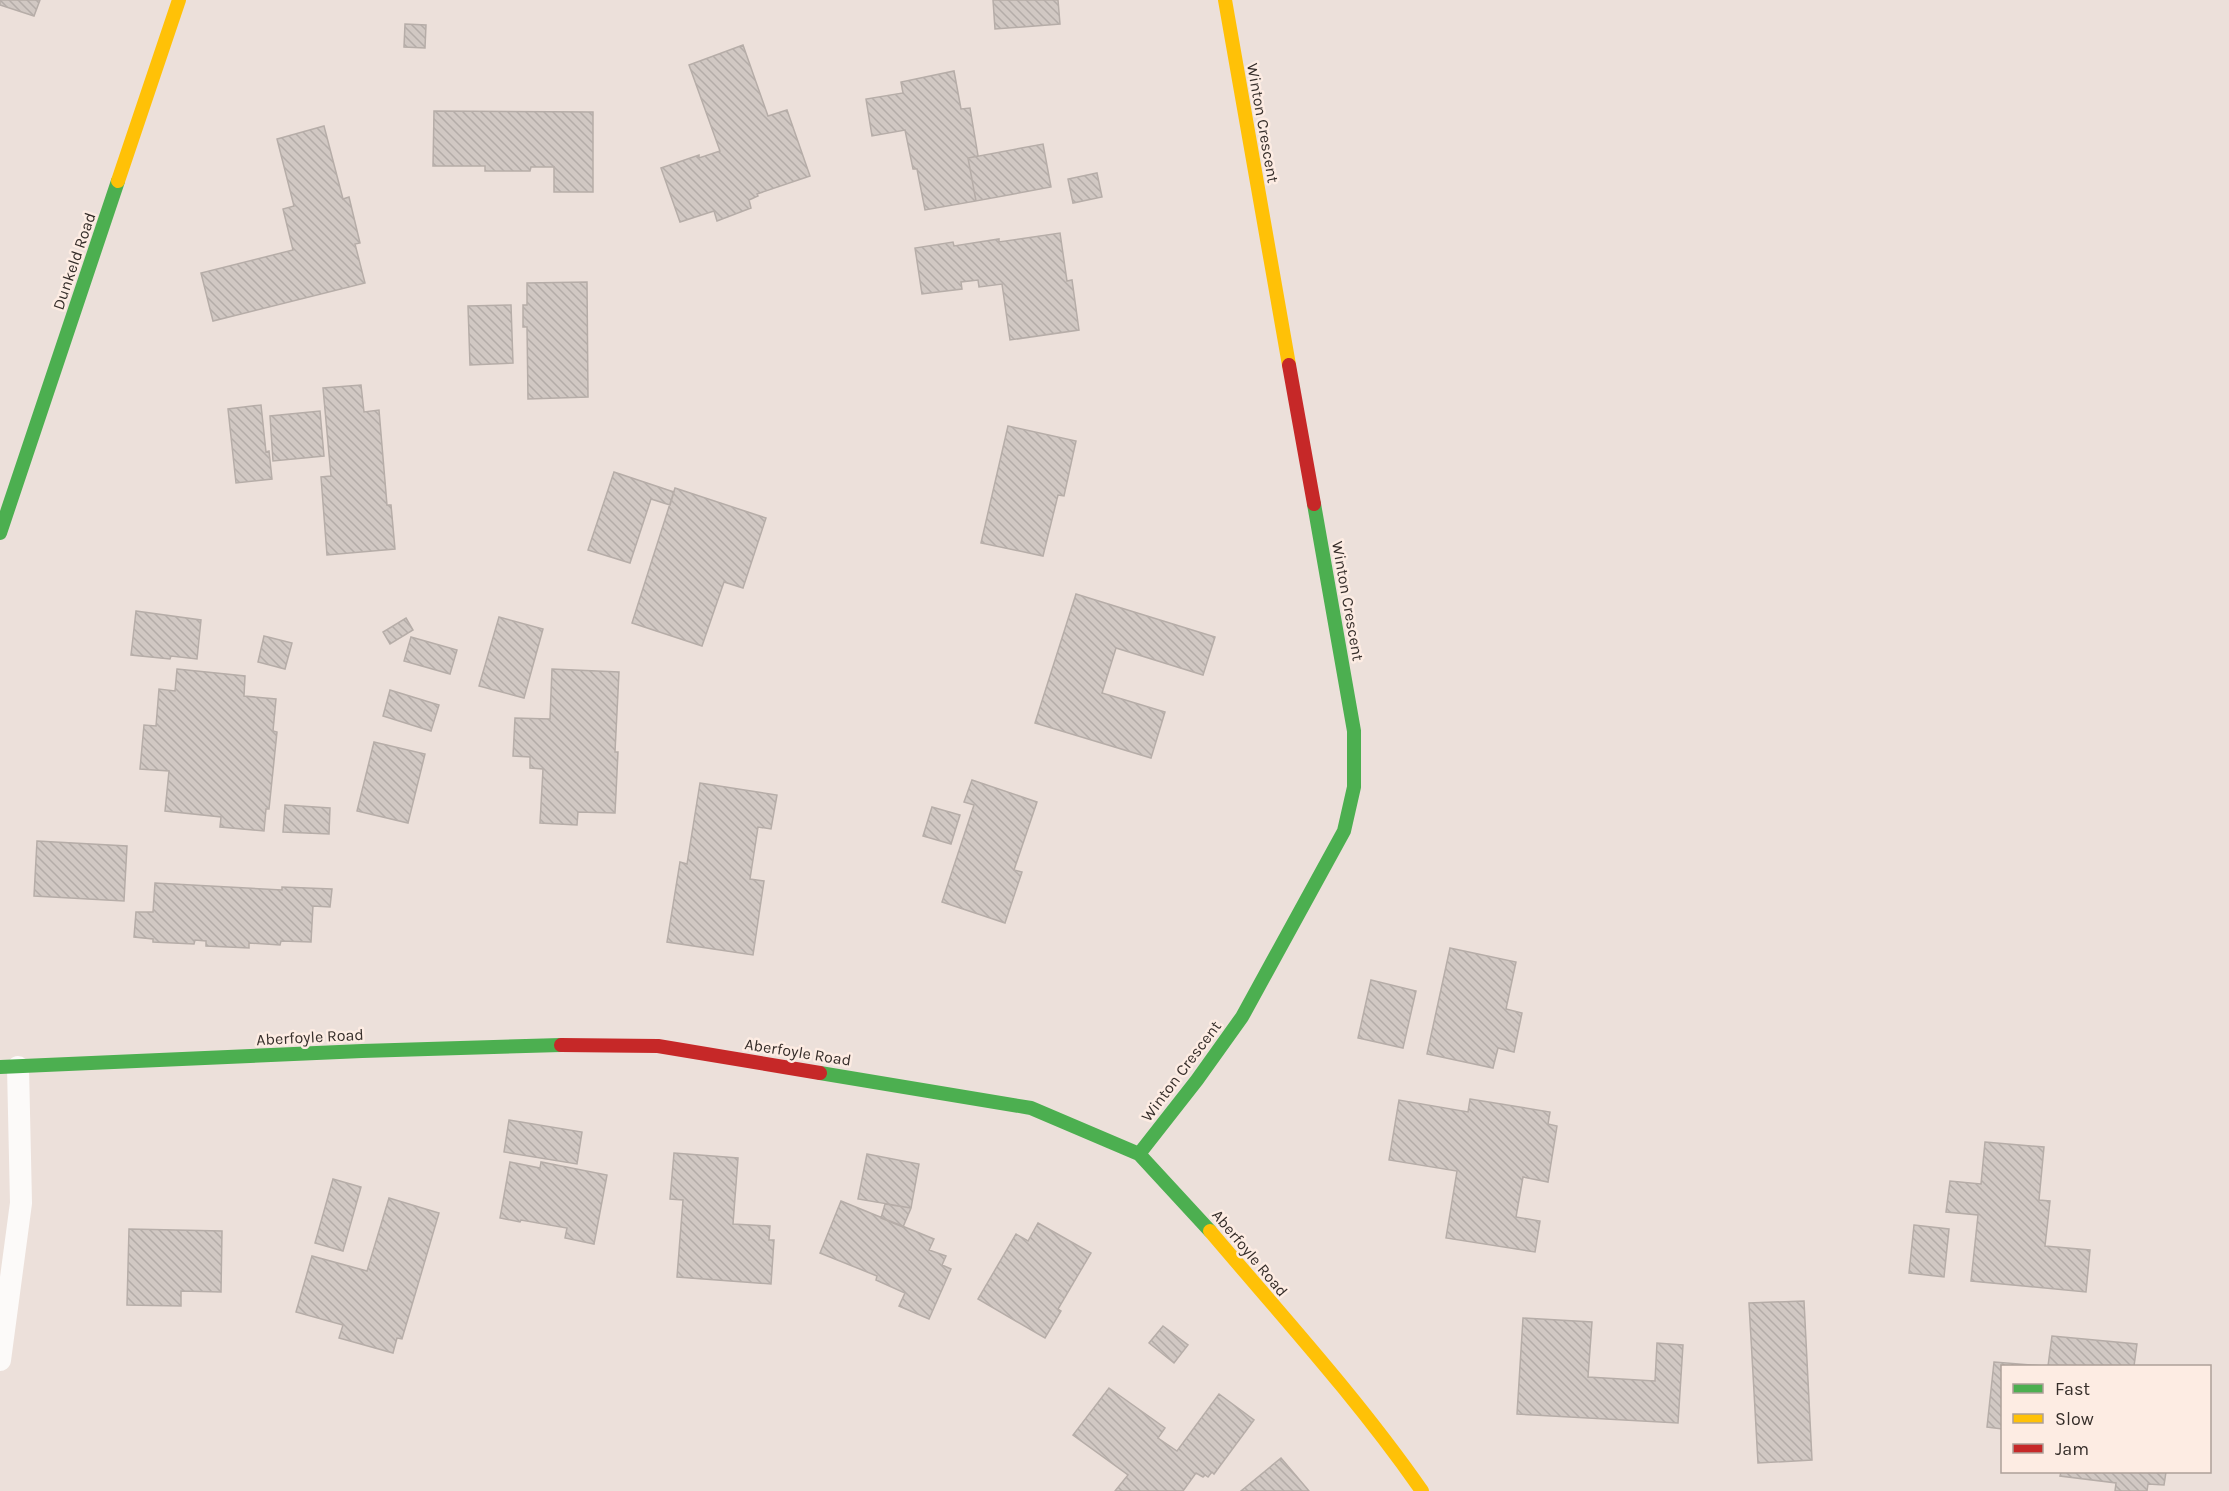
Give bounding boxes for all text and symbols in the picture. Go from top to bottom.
street label: Winton Crescent [1243,62,1283,184]
street label: Dunkeld Road [48,210,100,312]
street label: Winton Crescent [1328,540,1368,662]
street label: Winton Crescent [1137,1017,1225,1125]
street label: Aberfoyle Road [256,1025,364,1049]
street label: Aberfoyle Road [743,1034,853,1070]
street label: Aberfoyle Road [1208,1206,1292,1300]
legend [2001,1365,2211,1473]
text: Fast [2055,1378,2090,1400]
text: Slow [2055,1408,2094,1430]
text: Jam [2055,1438,2089,1460]

